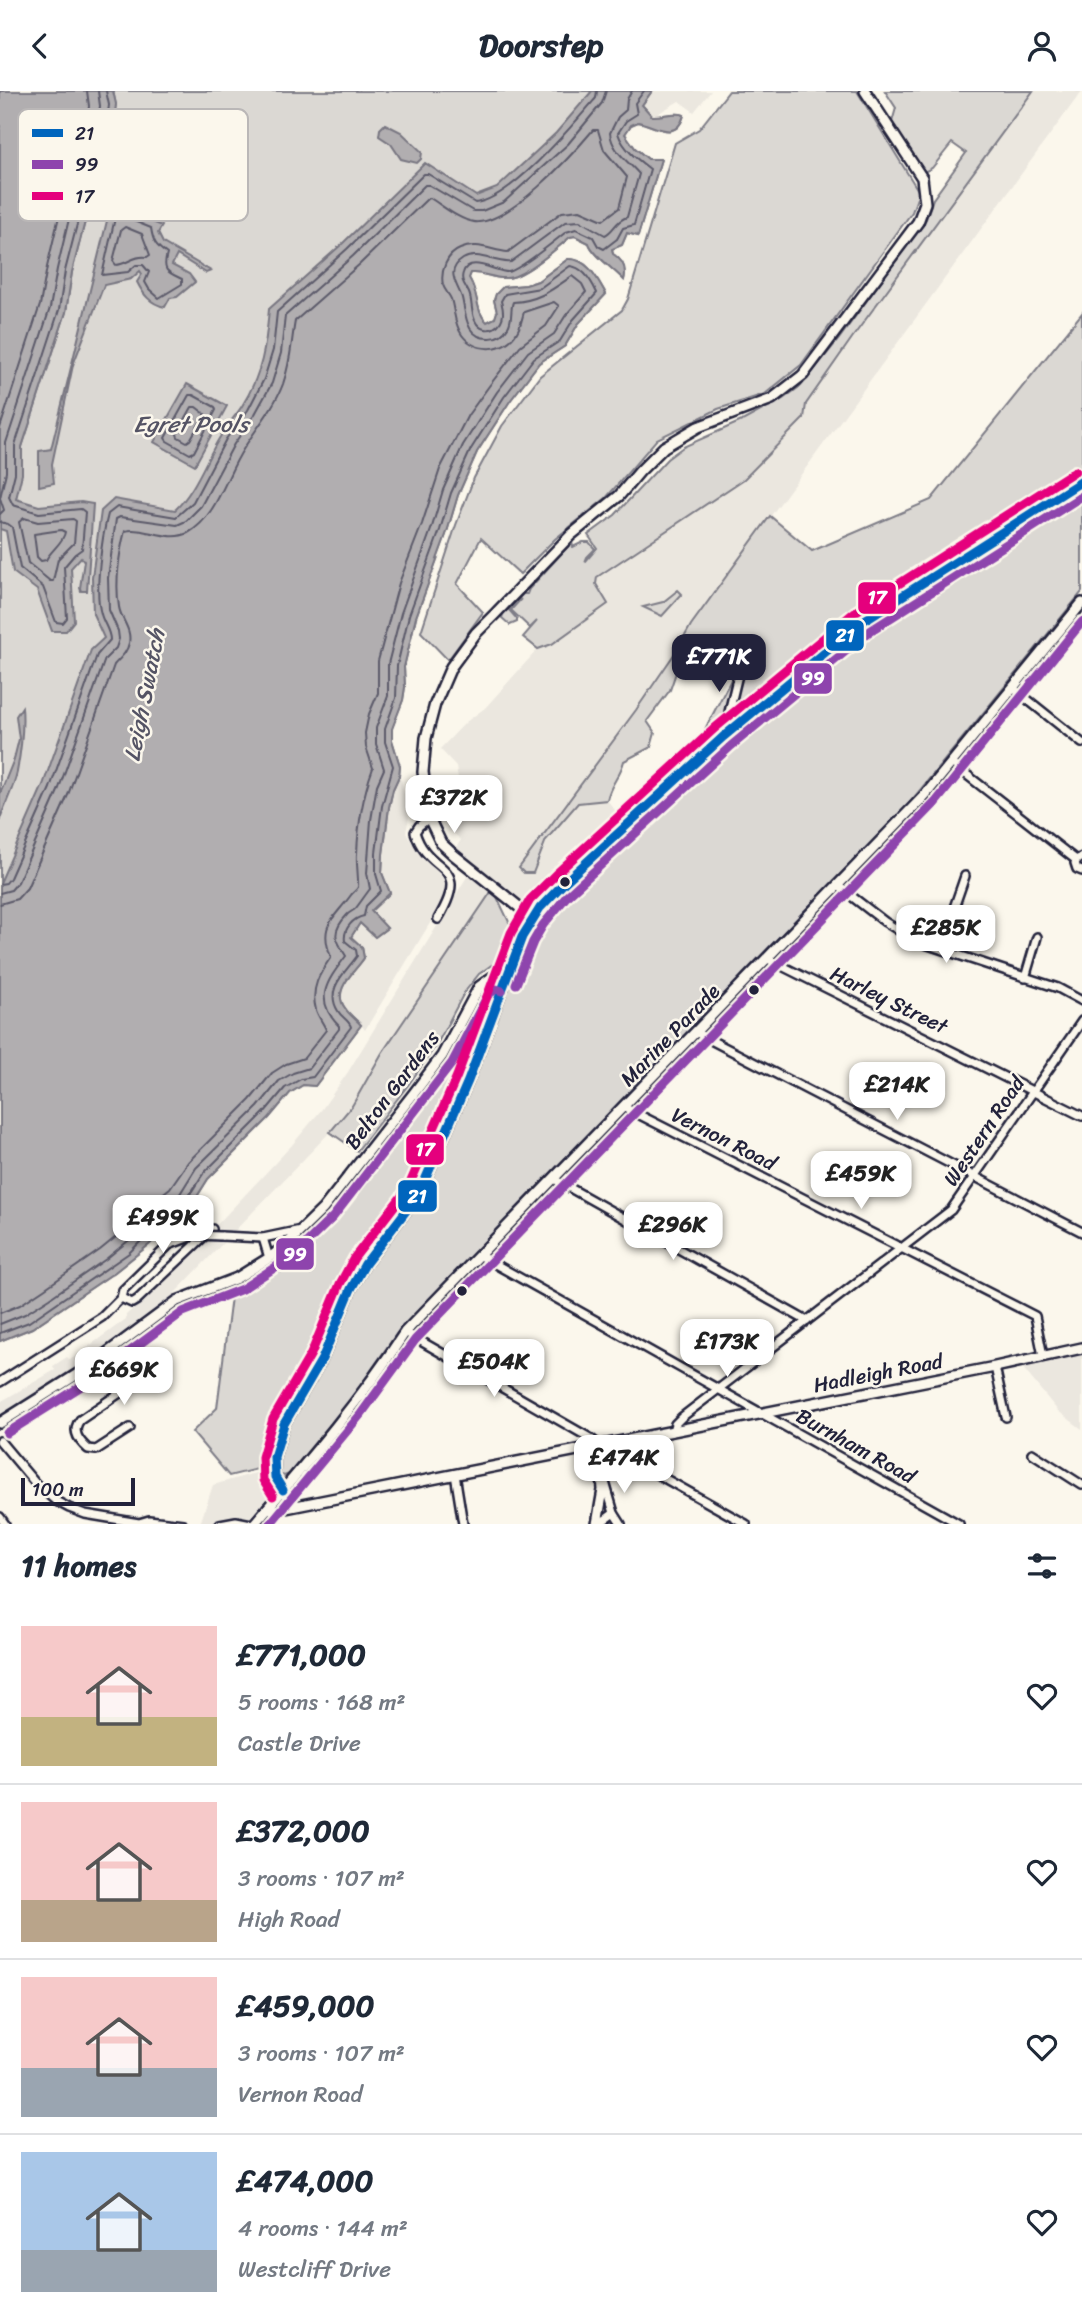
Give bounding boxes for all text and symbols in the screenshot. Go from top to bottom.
text: Doorstep [479,17,603,74]
icon: back [21,27,59,65]
icon: person [1023,27,1061,65]
legend [18,109,248,221]
text: 21 [75,117,94,150]
text: 99 [75,148,98,181]
text: 17 [75,180,95,213]
water label: Egret Pools [133,404,251,445]
line badge: 17 [857,581,897,615]
text: 17 [867,581,889,614]
line badge: 21 [825,619,865,652]
text: 21 [834,619,855,652]
water label: Leigh Swatch [112,624,178,765]
pin: £771K [670,635,768,694]
text: £771K [688,636,750,677]
line badge: 99 [793,662,833,695]
text: 99 [801,662,825,695]
pin: £372K [405,775,503,835]
text: £372K [421,777,487,818]
unlabelled marker [558,875,572,889]
pin: £285K [897,905,995,965]
text: £285K [912,907,980,948]
street label: Harley Street [823,955,956,1046]
street label: Marine Parade [610,974,730,1096]
unlabelled marker [747,983,761,997]
street label: Belton Gardens [334,1022,450,1158]
pin: £214K [848,1063,946,1122]
text: £214K [865,1064,929,1105]
street label: Western Road [933,1066,1036,1194]
street label: Vernon Road [665,1096,785,1183]
line badge: 17 [405,1133,445,1166]
text: 17 [415,1133,437,1166]
pin: £459K [812,1151,910,1211]
text: £459K [827,1153,895,1194]
line badge: 21 [397,1179,438,1213]
text: 21 [406,1180,427,1213]
pin: £499K [114,1195,212,1255]
text: £499K [129,1197,197,1238]
pin: £296K [624,1203,722,1262]
text: £296K [640,1204,706,1245]
line badge: 99 [275,1237,315,1271]
text: 99 [283,1238,307,1271]
unlabelled marker [455,1284,469,1298]
pin: £173K [678,1319,776,1379]
text: £173K [696,1321,758,1362]
pin: £504K [445,1339,543,1399]
text: £504K [459,1341,529,1382]
street label: Hadleigh Road [810,1341,948,1404]
pin: £669K [75,1347,173,1407]
text: £669K [91,1349,157,1390]
street label: Burnham Road [789,1397,925,1496]
pin: £474K [575,1435,673,1495]
text: £474K [590,1437,658,1478]
text: 100 m [32,1473,84,1506]
scale bar [21,1475,135,1507]
text: 11 homes [21,1539,136,1593]
icon: filters [1023,1547,1061,1585]
text: £771,000 [238,1628,366,1682]
icon: home [77,1654,161,1738]
icon: heart [1023,1677,1061,1715]
text: 5 rooms · 168 m² [238,1682,406,1723]
text: Castle Drive [238,1723,361,1764]
text: £372,000 [238,1804,370,1858]
icon: home [77,1830,161,1914]
icon: heart [1023,1853,1061,1891]
text: 3 rooms · 107 m² [238,1858,405,1899]
text: High Road [238,1899,340,1940]
text: £459,000 [238,1979,374,2033]
icon: home [77,2005,161,2089]
icon: heart [1023,2028,1061,2066]
text: 3 rooms · 107 m² [238,2033,405,2074]
text: Vernon Road [238,2074,363,2115]
text: £474,000 [238,2154,373,2208]
icon: home [77,2180,161,2264]
icon: heart [1023,2203,1061,2241]
text: 4 rooms · 144 m² [238,2208,408,2249]
text: Westcliff Drive [238,2249,391,2290]

